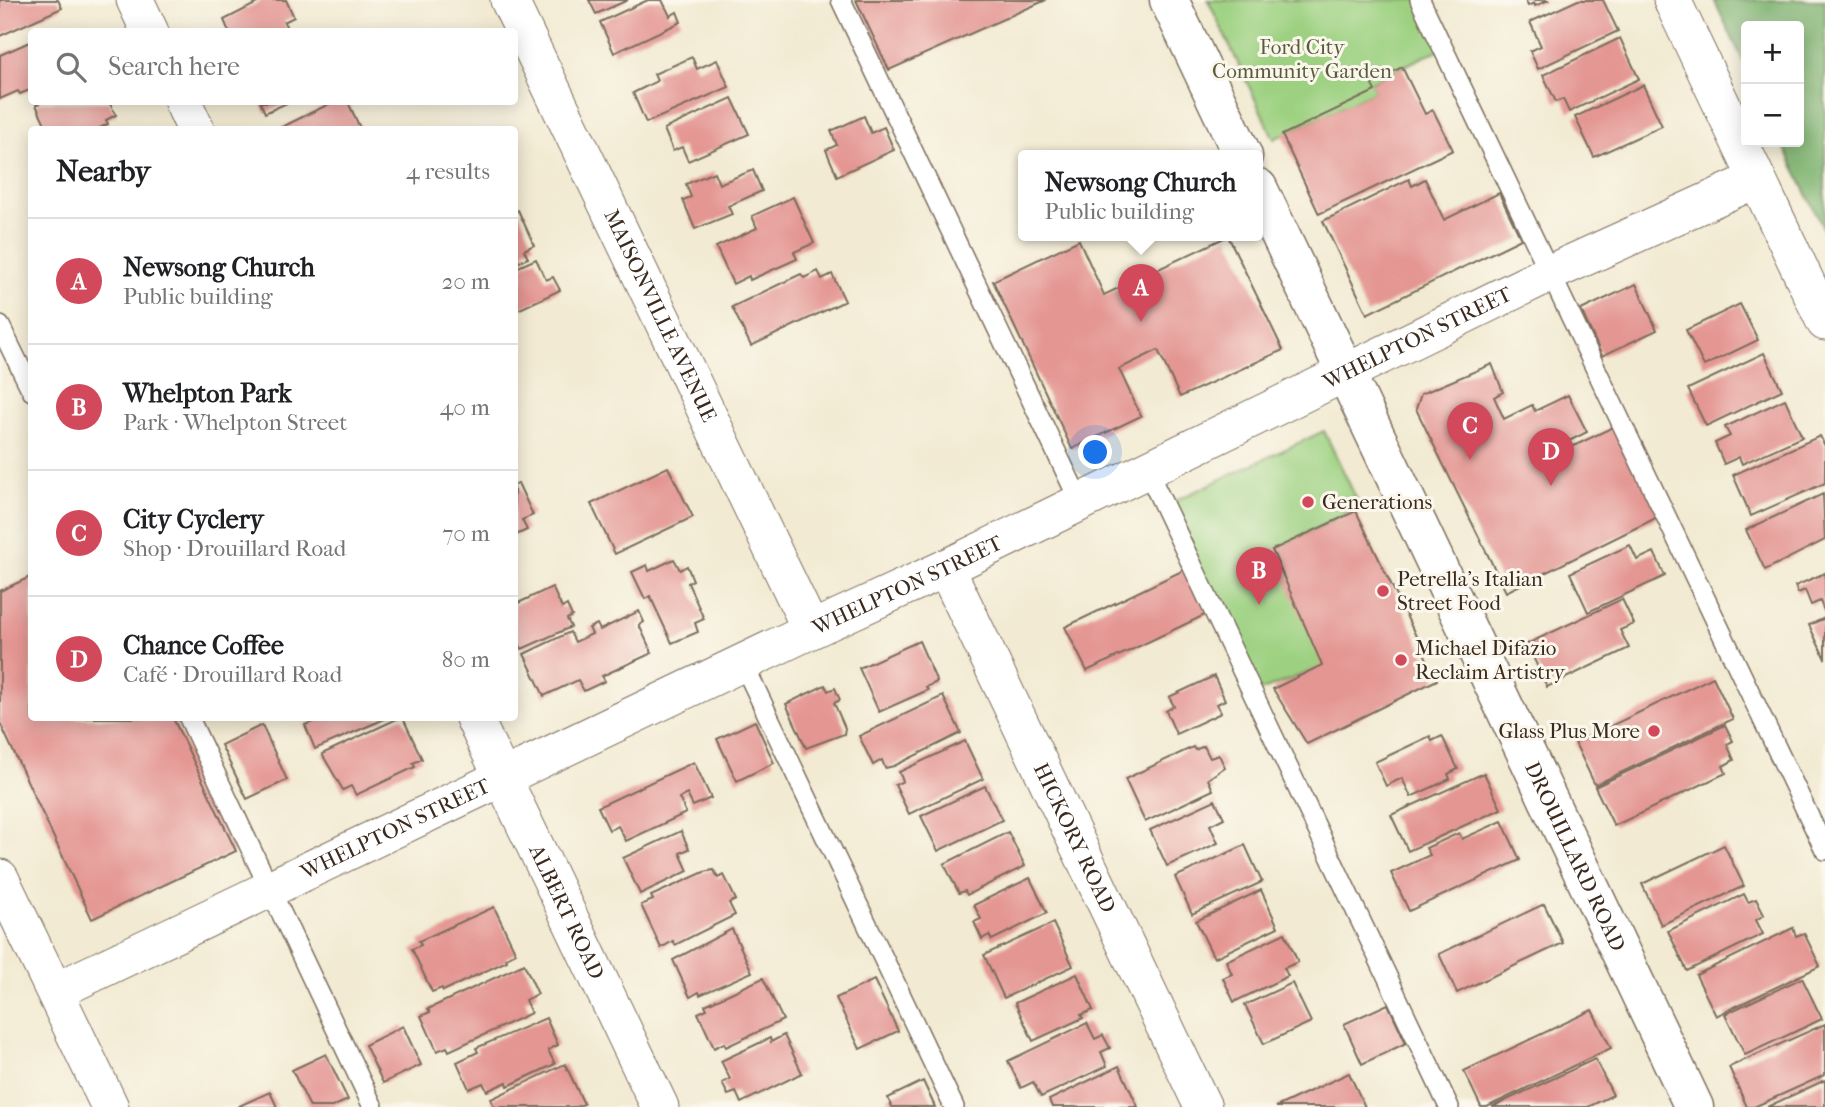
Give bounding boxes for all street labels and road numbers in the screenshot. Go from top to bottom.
street label: MAISONVILLE AVENUE [599,205,721,426]
street label: WHELPTON STREET [1318,281,1516,394]
street label: WHELPTON STREET [808,530,1007,640]
street label: DROUILLARD ROAD [1520,758,1630,955]
street label: HICKORY ROAD [1029,759,1121,917]
street label: WHELPTON STREET [296,773,494,885]
street label: ALBERT ROAD [524,840,609,983]

